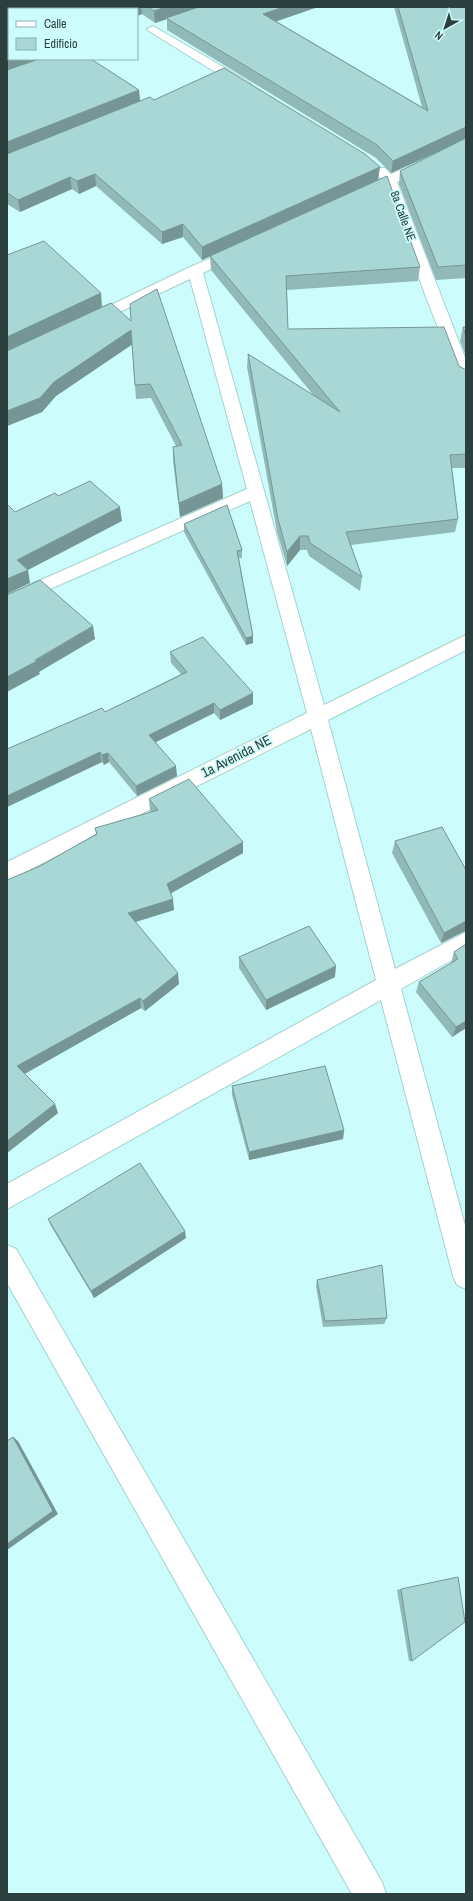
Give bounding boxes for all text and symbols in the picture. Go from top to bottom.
legend [8,8,138,60]
north arrow [425,8,465,48]
text: Calle [44,16,66,32]
text: N [432,28,446,43]
text: Edificio [44,36,77,52]
street label: 8a Calle NE [387,189,419,243]
street label: 1a Avenida NE [198,731,274,781]

